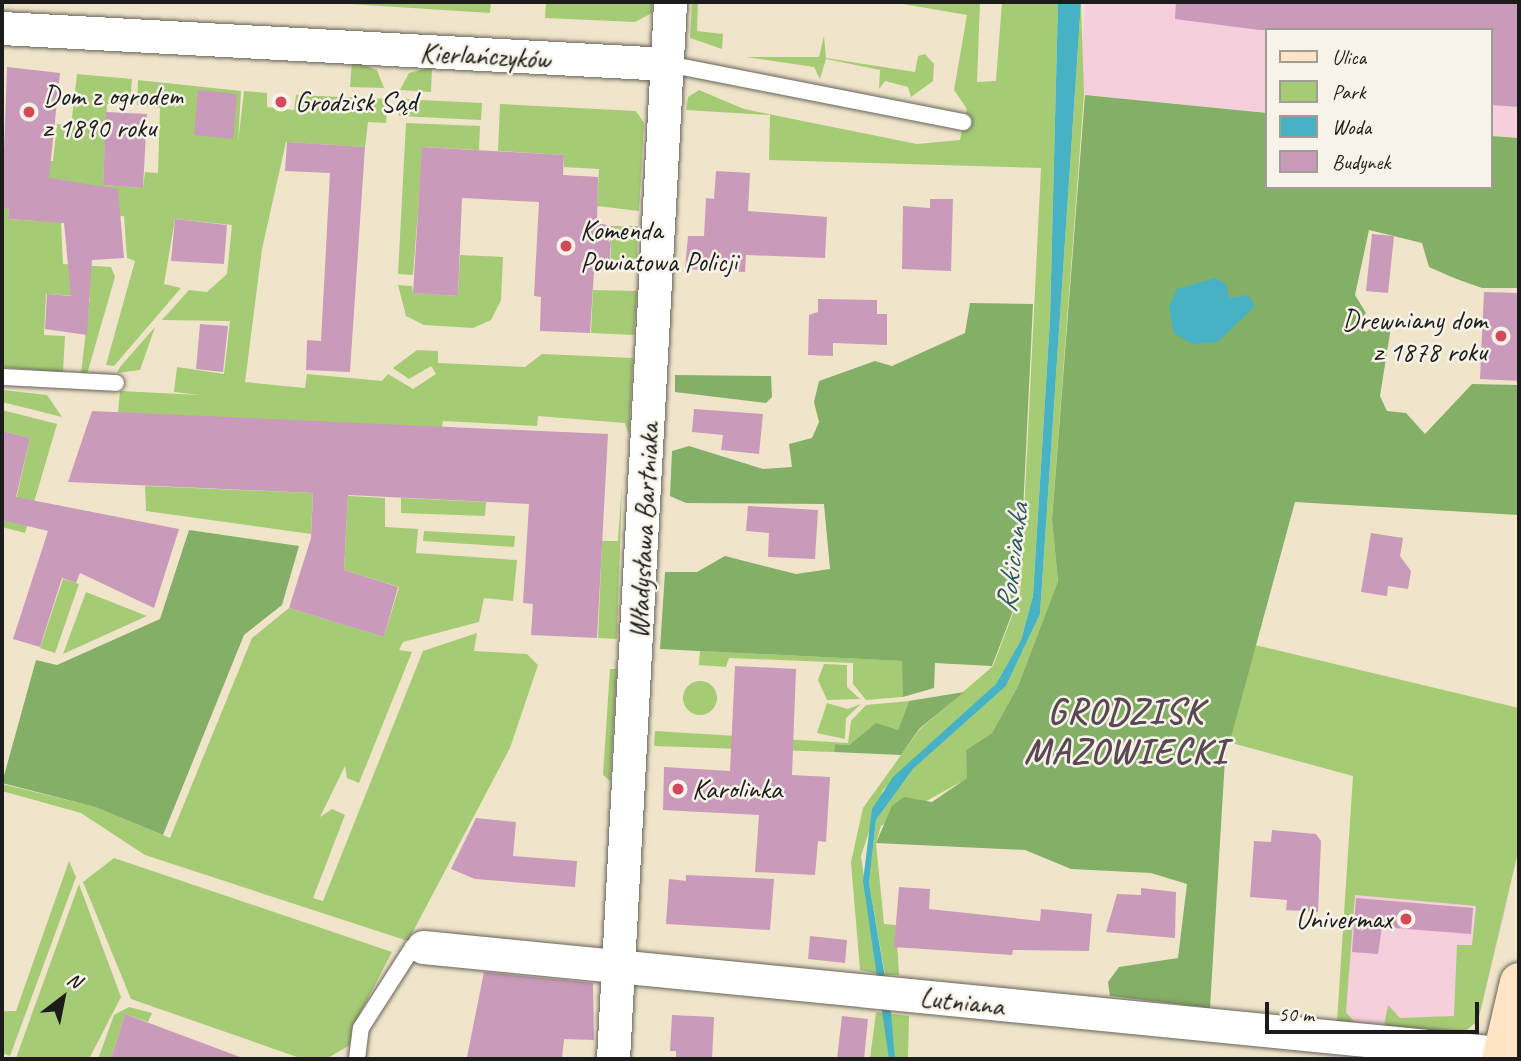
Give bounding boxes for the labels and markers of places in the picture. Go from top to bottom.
place label: Dom z ogrodem z 1890 roku [43,79,183,145]
place label: Grodzisk Sąd [295,85,417,119]
marker: Grodzisk Sąd [273,94,289,110]
marker: Dom z ogrodem z 1890 roku [21,104,37,120]
place label: Komenda Powiatowa Policji [580,213,737,279]
marker: Komenda Powiatowa Policji [558,238,574,254]
place label: Drewniany dom z 1878 roku [1341,303,1487,369]
marker: Drewniany dom z 1878 roku [1493,328,1509,344]
place label: Karolinka [692,772,782,806]
marker: Karolinka [670,781,686,797]
place label: Univermax [1295,902,1392,936]
marker: Univermax [1398,911,1414,927]

